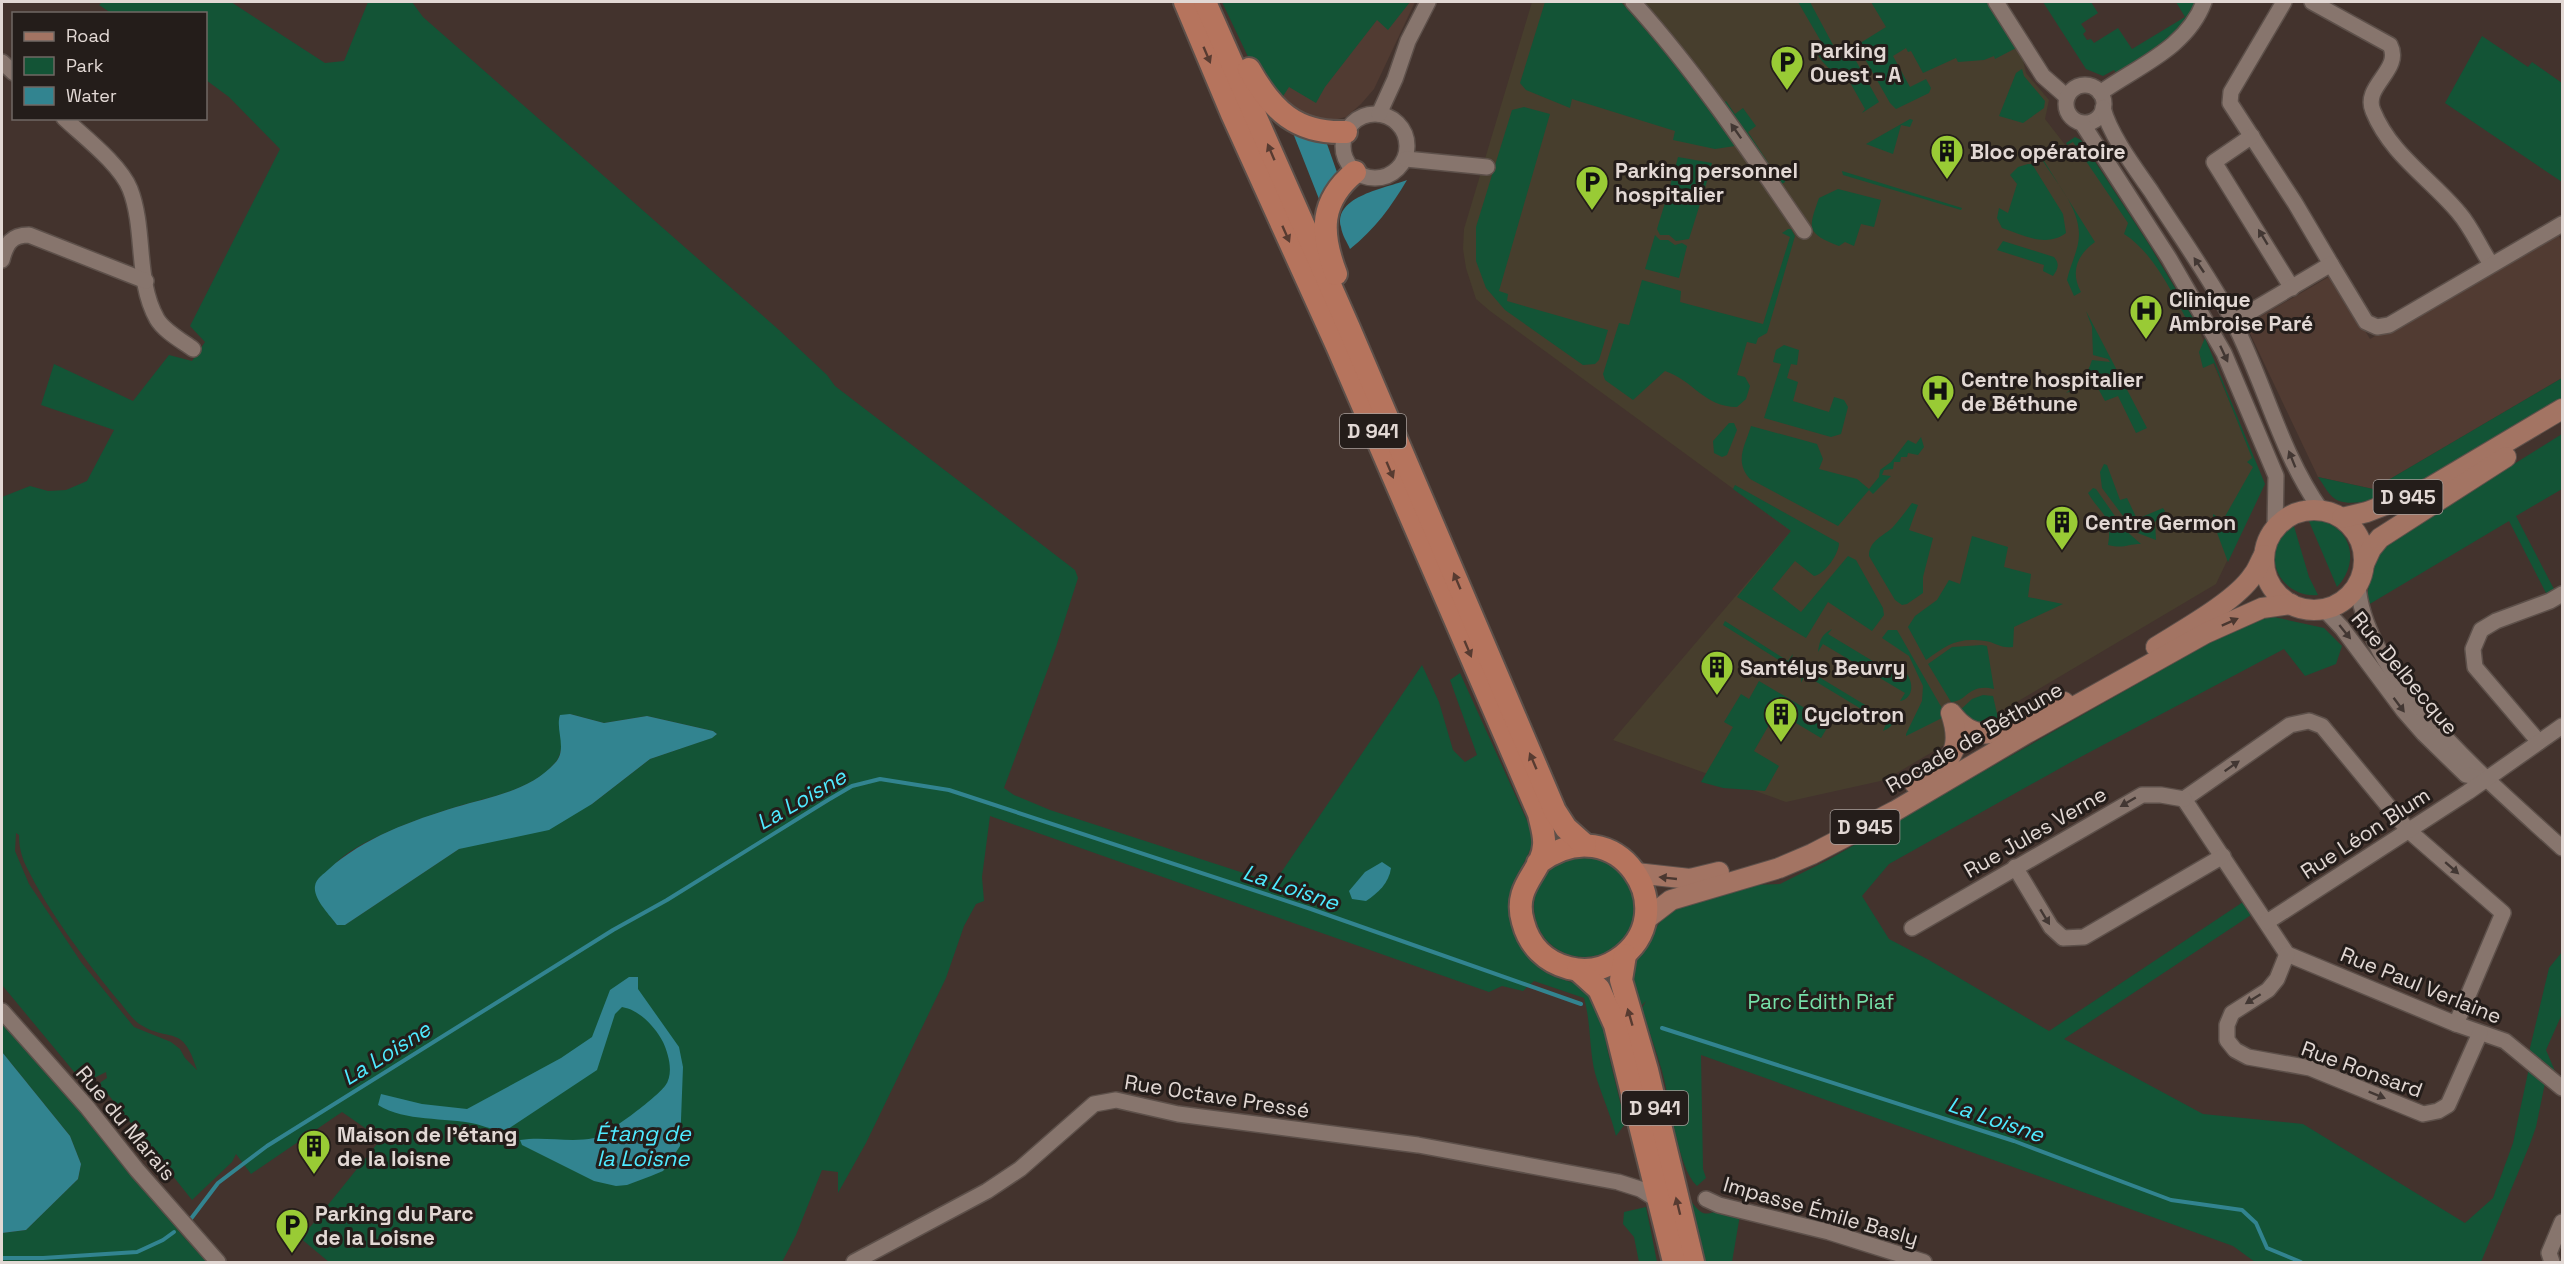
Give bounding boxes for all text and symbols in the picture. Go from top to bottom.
legend [12,12,207,120]
text: Road [66,24,110,47]
place label: Parking Ouest - A [1810,37,1901,88]
parking icon: Parking Ouest - A [1769,44,1805,91]
one-way arrow [1202,47,1212,65]
text: Park [66,54,104,77]
text: Water [66,84,117,107]
one-way arrow [1730,123,1742,139]
building icon: Bloc opératoire [1929,133,1965,180]
place label: Bloc opératoire [1970,138,2126,165]
one-way arrow [1266,142,1276,160]
place label: Parking personnel hospitalier [1615,157,1798,208]
parking icon: Parking personnel hospitalier [1574,164,1610,211]
one-way arrow [1281,225,1291,243]
one-way arrow [2257,229,2268,245]
one-way arrow [2193,257,2205,273]
place label: Clinique Ambroise Paré [2169,286,2313,337]
hospital icon: Clinique Ambroise Paré [2128,293,2164,340]
one-way arrow [2219,345,2228,362]
place label: Centre hospitalier de Béthune [1961,366,2143,417]
hospital icon: Centre hospitalier de Béthune [1920,373,1956,420]
road number: D 941 [1340,414,1406,448]
one-way arrow [2287,450,2296,468]
one-way arrow [1386,461,1395,479]
road number: D 945 [2374,480,2442,514]
building icon: Centre Germon [2044,504,2080,551]
place label: Centre Germon [2085,509,2236,536]
one-way arrow [1452,572,1461,590]
street label: Rue Delbecque [2346,606,2464,740]
one-way arrow [2221,617,2239,627]
one-way arrow [2338,624,2351,639]
one-way arrow [1464,640,1473,658]
building icon: Santélys Beuvry [1699,649,1735,696]
place label: Santélys Beuvry [1740,654,1905,681]
street label: Rocade de Béthune [1881,675,2067,799]
building icon: Cyclotron [1763,696,1799,743]
one-way arrow [2393,697,2405,712]
place label: Cyclotron [1804,701,1904,728]
one-way arrow [1528,751,1538,769]
one-way arrow [2224,760,2240,772]
water label: La Loisne [751,762,852,836]
street label: Rue Jules Verne [1959,780,2111,884]
street label: Rue Léon Blum [2295,781,2435,885]
one-way arrow [2120,797,2137,807]
road number: D 945 [1830,810,1900,844]
water label: La Loisne [1239,858,1343,917]
one-way arrow [2445,861,2460,875]
one-way arrow [1659,873,1678,883]
one-way arrow [2040,909,2051,925]
street label: Rue Paul Verlaine [2336,940,2506,1030]
park label: Parc Édith Piaf [1748,988,1894,1015]
one-way arrow [2245,994,2262,1005]
one-way arrow [1625,1008,1635,1026]
water label: La Loisne [336,1014,436,1091]
street label: Rue Ronsard [2298,1035,2426,1103]
street label: Rue du Marais [70,1060,182,1186]
street label: Rue Octave Pressé [1122,1068,1312,1124]
water label: La Loisne [1944,1090,2048,1149]
one-way arrow [2368,1090,2386,1100]
road number: D 941 [1622,1091,1688,1125]
water label: Étang de la Loisne [595,1119,692,1172]
place label: Maison de l’étang de la loisne [337,1121,517,1172]
building icon: Maison de l’étang de la loisne [296,1128,332,1175]
street label: Impasse Émile Basly [1720,1170,1922,1252]
one-way arrow [1673,1197,1683,1215]
place label: Parking du Parc de la Loisne [315,1200,474,1251]
parking icon: Parking du Parc de la Loisne [274,1207,310,1254]

